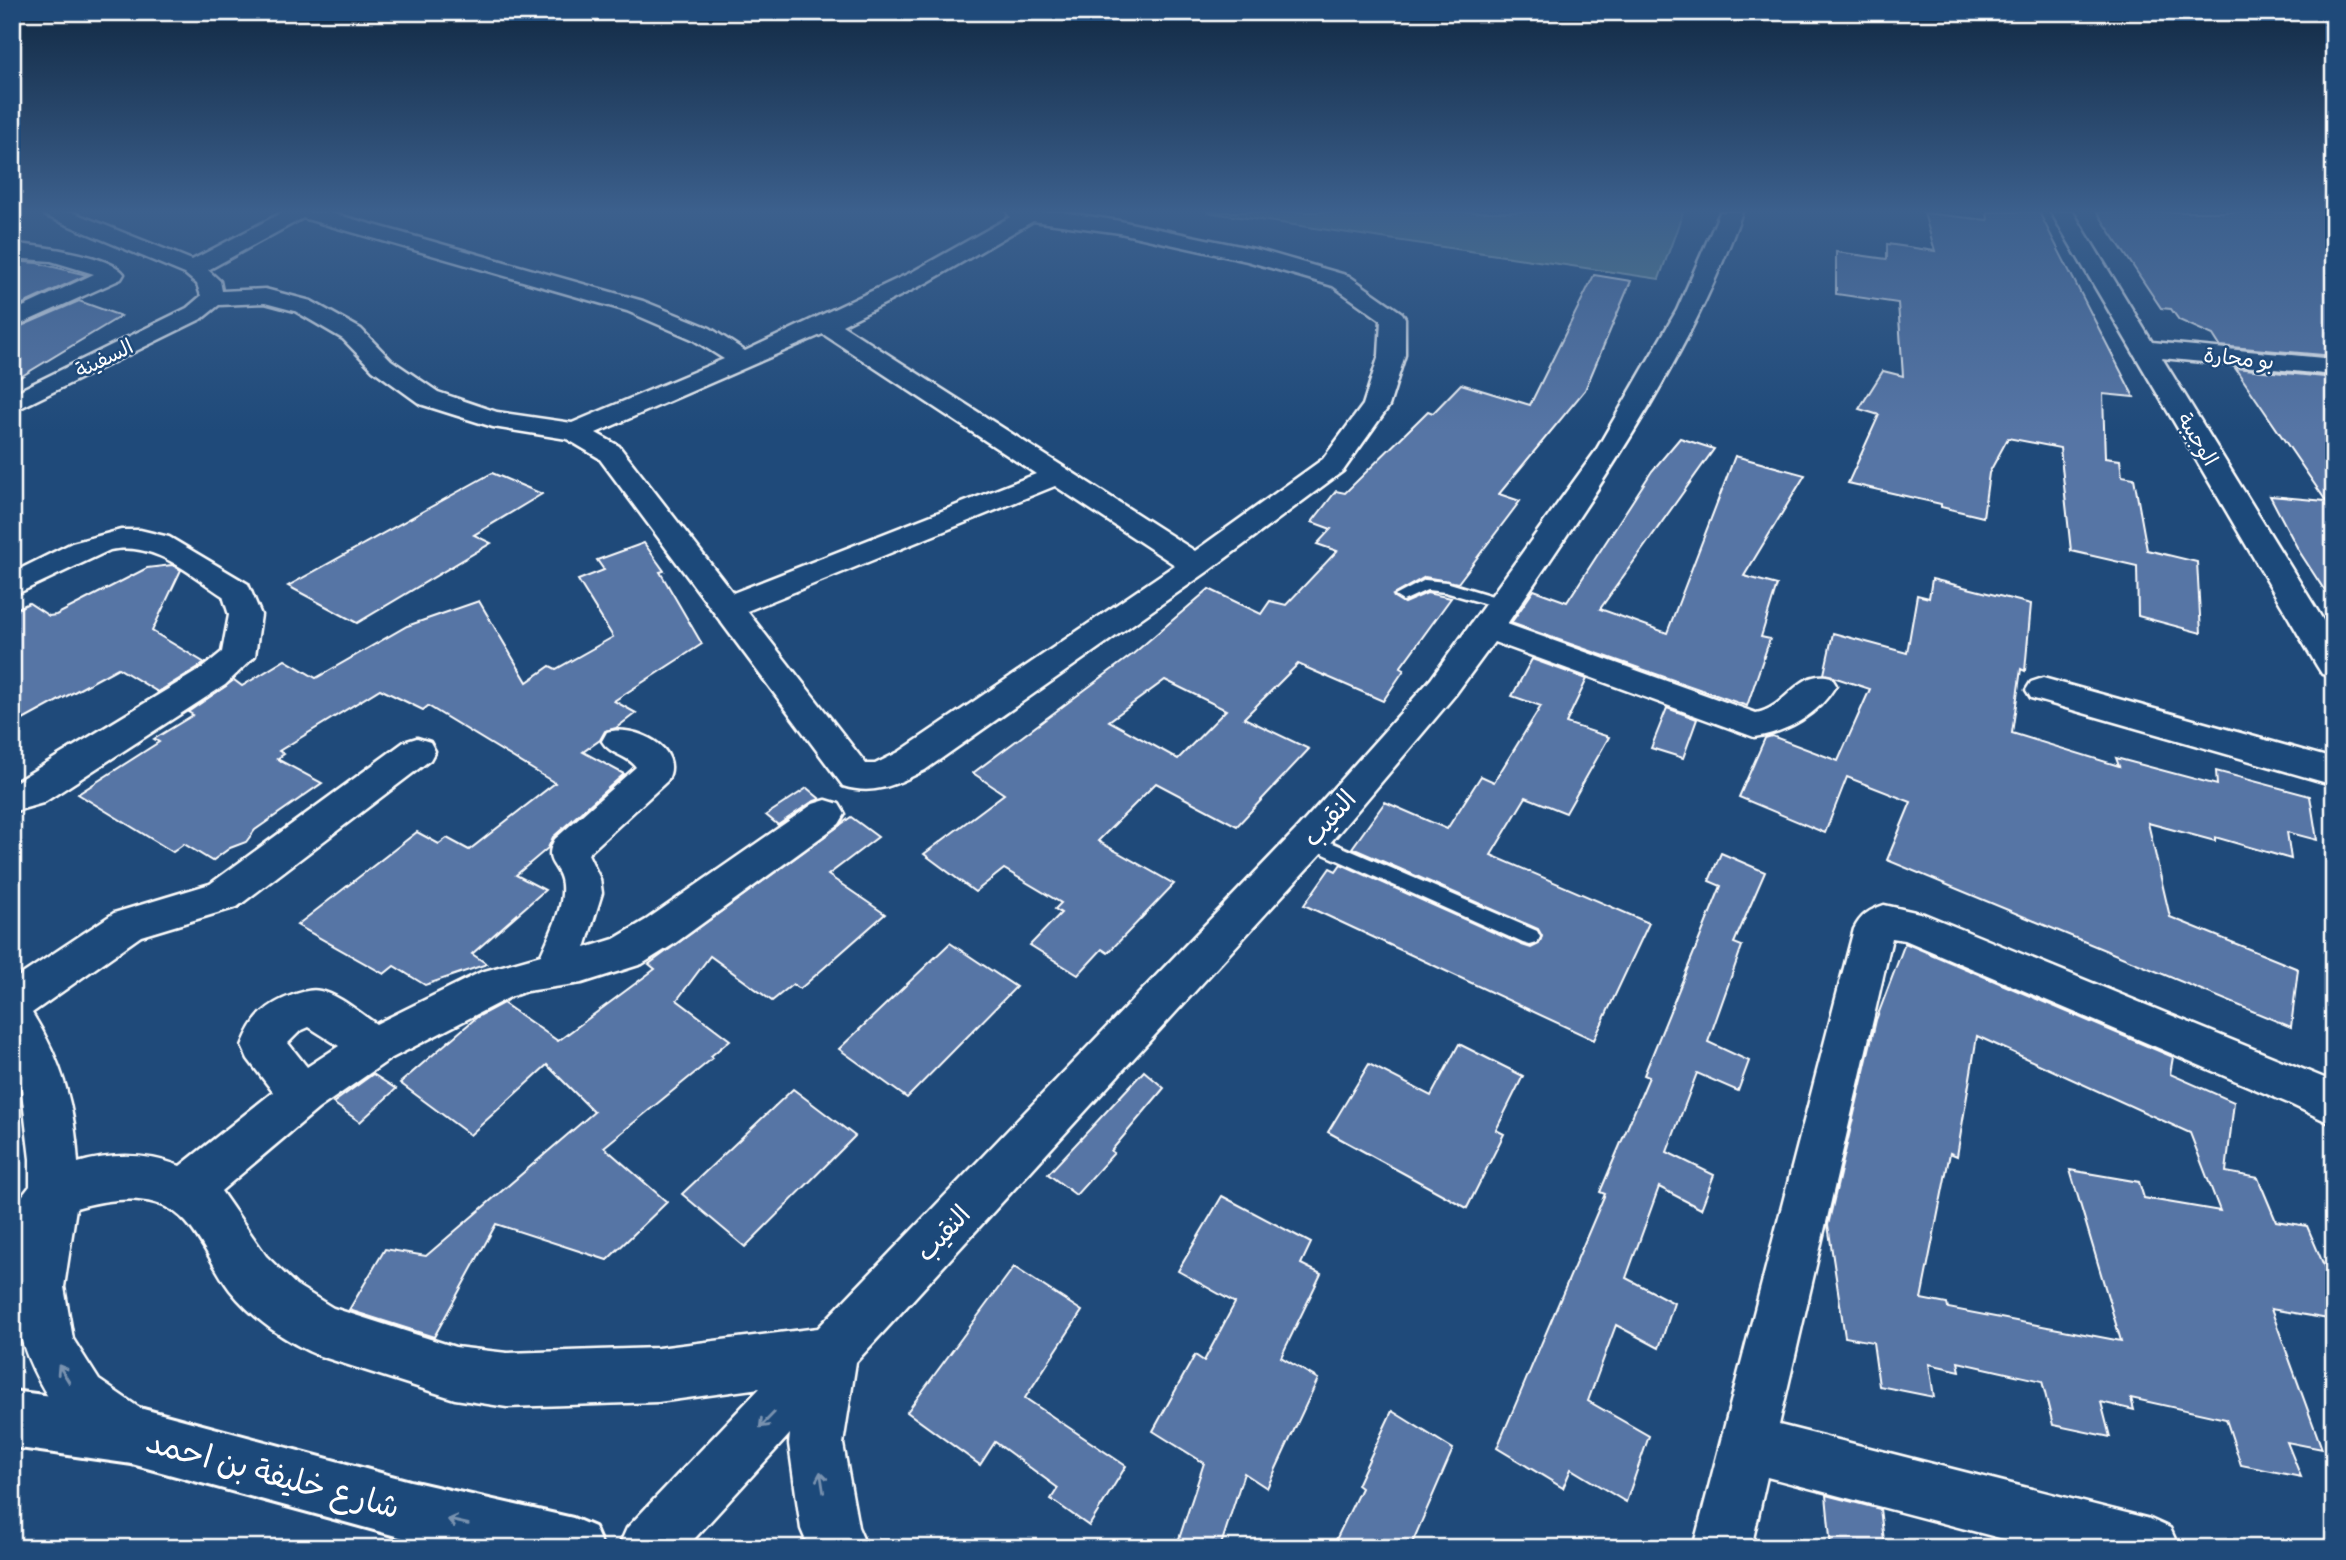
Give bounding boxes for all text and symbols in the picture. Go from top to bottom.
street label: السفينة [71,333,137,383]
street label: بو محارة [2202,342,2276,375]
street label: الوجيبة [2171,408,2223,471]
street label: النقيب [1295,783,1363,853]
street label: النقيب [909,1198,977,1268]
one-way arrow [57,1365,71,1385]
one-way arrow [759,1412,776,1429]
street label: شارع خليفة بن احمد [141,1422,404,1530]
one-way arrow [815,1471,828,1494]
one-way arrow [447,1515,470,1529]

